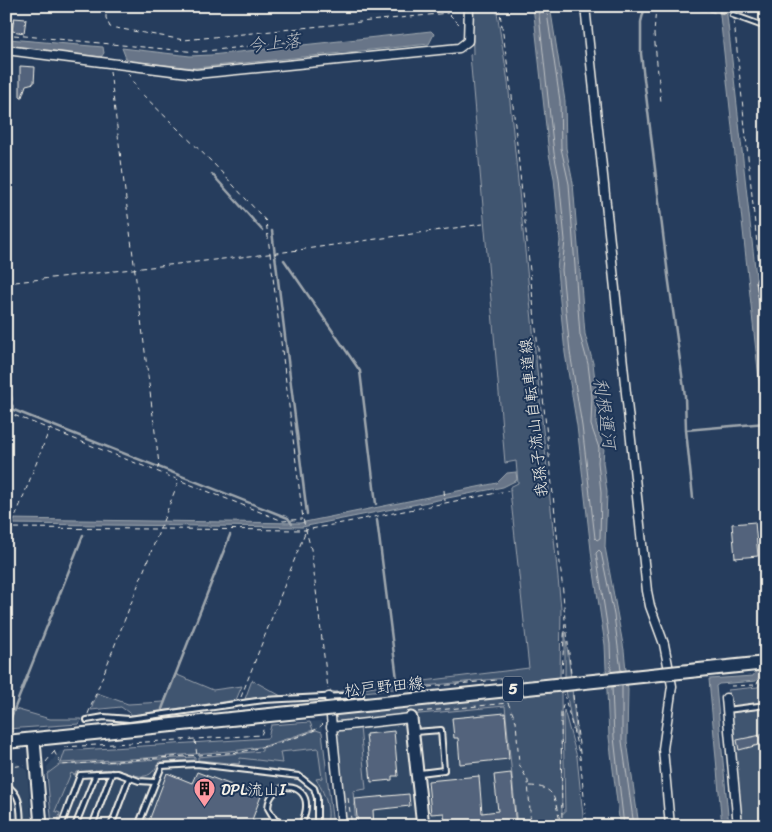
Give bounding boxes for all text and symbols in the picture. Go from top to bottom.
water label: 今上落 [245,24,305,62]
street label: 我孫子流山自転車道線 [511,337,556,499]
water label: 利根運河 [584,375,626,454]
street label: 松戸野田線 [343,668,425,705]
road number: 5 [503,676,523,702]
place label: DPL流山I [221,775,287,804]
building icon: DPL流山I [193,777,217,808]

